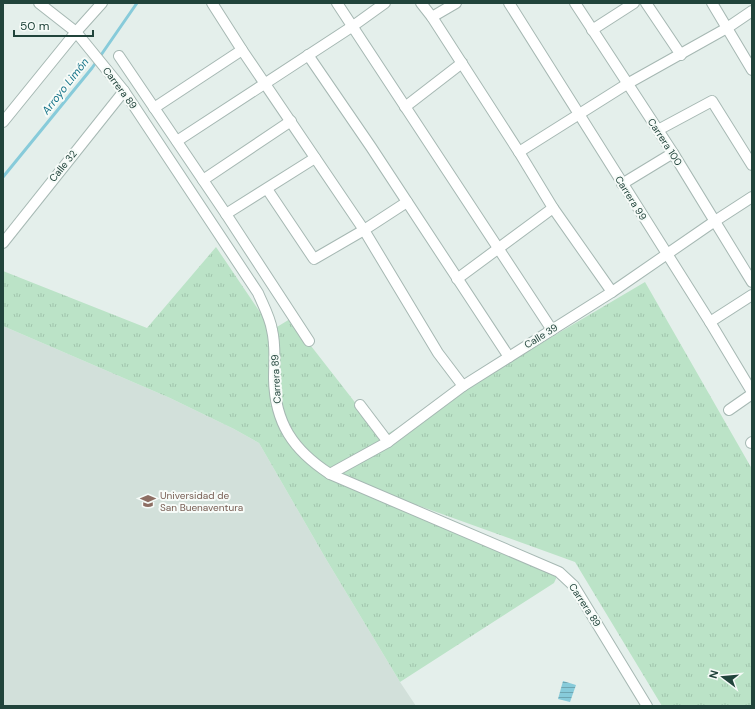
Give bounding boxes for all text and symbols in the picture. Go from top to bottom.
scale bar [14,12,93,38]
text: 50 m [20,18,49,34]
water label: Arroyo Limón [38,55,91,118]
street label: Carrera 89 [100,64,140,112]
street label: Carrera 100 [645,116,685,168]
street label: Calle 32 [46,147,80,185]
street label: Carrera 99 [612,173,650,223]
street label: Calle 39 [522,321,560,351]
street label: Carrera 89 [268,354,284,404]
place label: Universidad de San Buenaventura [160,489,243,514]
school or university icon: Universidad de San Buenaventura [139,492,157,510]
street label: Carrera 89 [566,581,604,629]
north arrow [703,657,743,697]
text: N [706,668,721,680]

